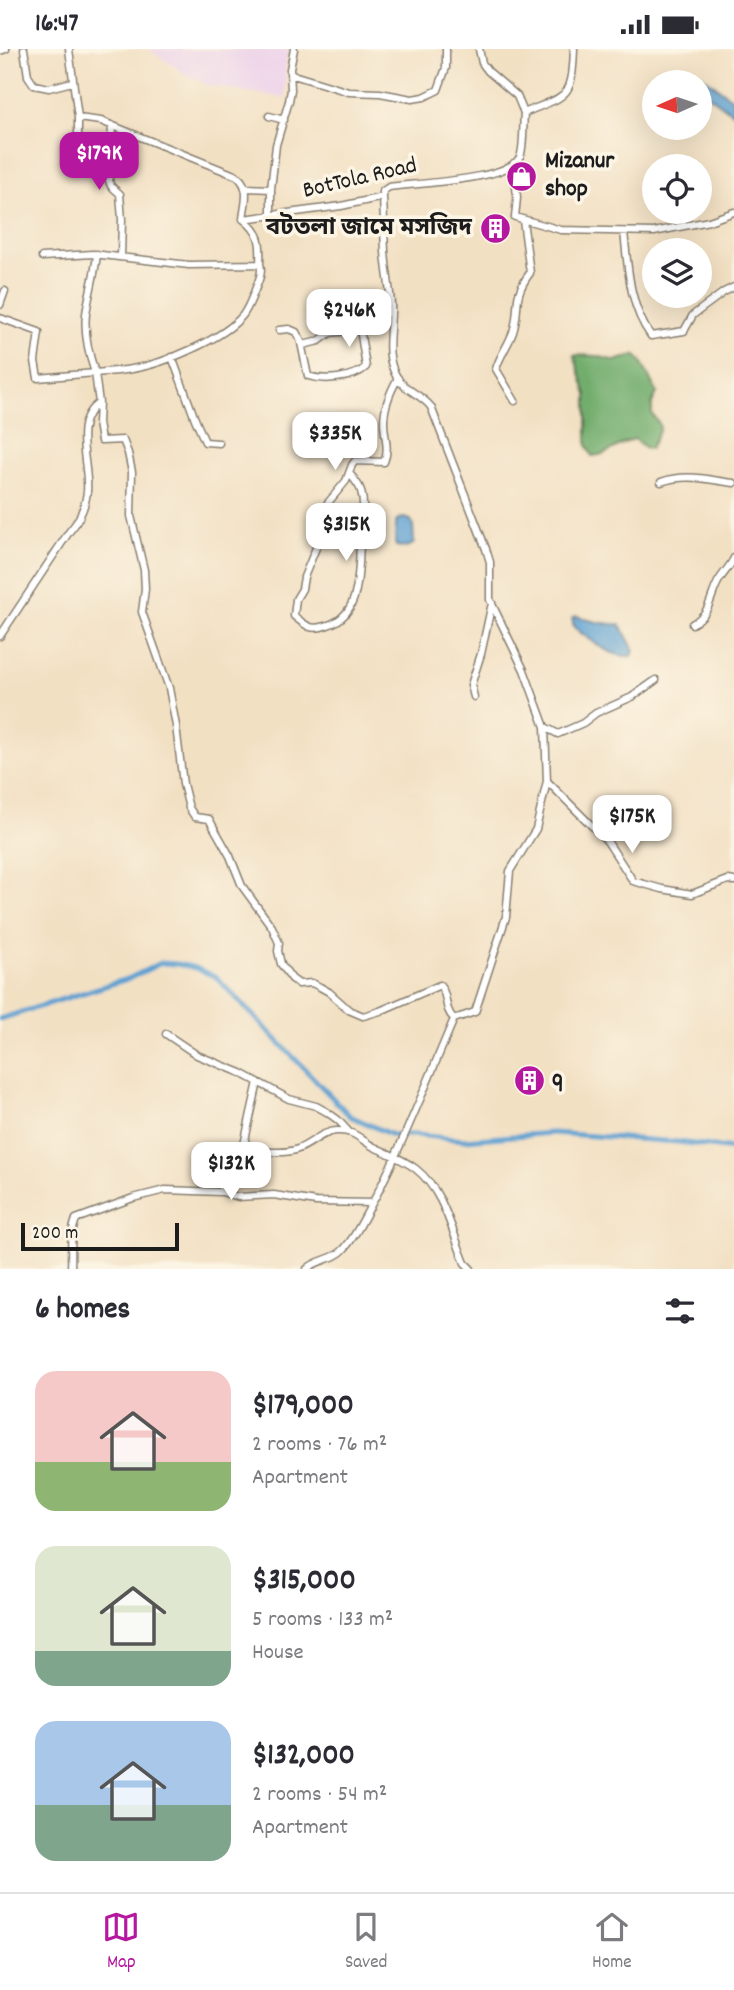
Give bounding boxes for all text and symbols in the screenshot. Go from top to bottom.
text: 16:47 [35,6,79,43]
north arrow [642,70,712,140]
map controls [642,70,712,308]
pin: $179K [50,132,148,192]
text: $179K [76,138,122,171]
place label: Mizanur shop [545,145,615,207]
street label: BotTola Road [299,149,421,209]
button: locate [642,154,712,224]
shop icon: Mizanur shop [505,159,539,193]
place label: বটতলা জামে মসজিদ [265,212,472,246]
building icon: বটতলা জামে মসজিদ [478,212,512,246]
button: layers [642,238,712,308]
pin: $246K [300,289,398,349]
text: $246K [322,295,376,328]
pin: $335K [286,413,384,472]
text: $335K [308,418,362,451]
pin: $315K [297,503,395,563]
text: $315K [322,509,370,542]
pin: $175K [583,795,681,855]
text: $175K [609,801,655,834]
building icon: q [512,1063,546,1097]
place label: q [552,1063,563,1097]
pin: $132K [182,1143,280,1202]
text: $132K [207,1148,255,1181]
scale bar [21,1220,178,1252]
text: 200 m [32,1221,78,1248]
text: 6 homes [35,1290,130,1333]
icon: filters [661,1292,699,1330]
text: $179,000 [252,1386,354,1429]
icon: home [91,1399,175,1483]
text: 2 rooms · 76 m² [252,1429,387,1462]
text: Apartment [252,1462,348,1495]
text: $315,000 [252,1561,356,1604]
icon: home [91,1574,175,1658]
text: 5 rooms · 133 m² [252,1604,393,1637]
text: House [252,1637,304,1670]
text: $132,000 [252,1736,355,1779]
icon: home [91,1749,175,1833]
text: 2 rooms · 54 m² [252,1779,387,1812]
text: Apartment [252,1812,348,1845]
tab: Map [102,1908,140,1977]
tab: Saved [345,1908,387,1977]
tab: Home [592,1908,632,1977]

